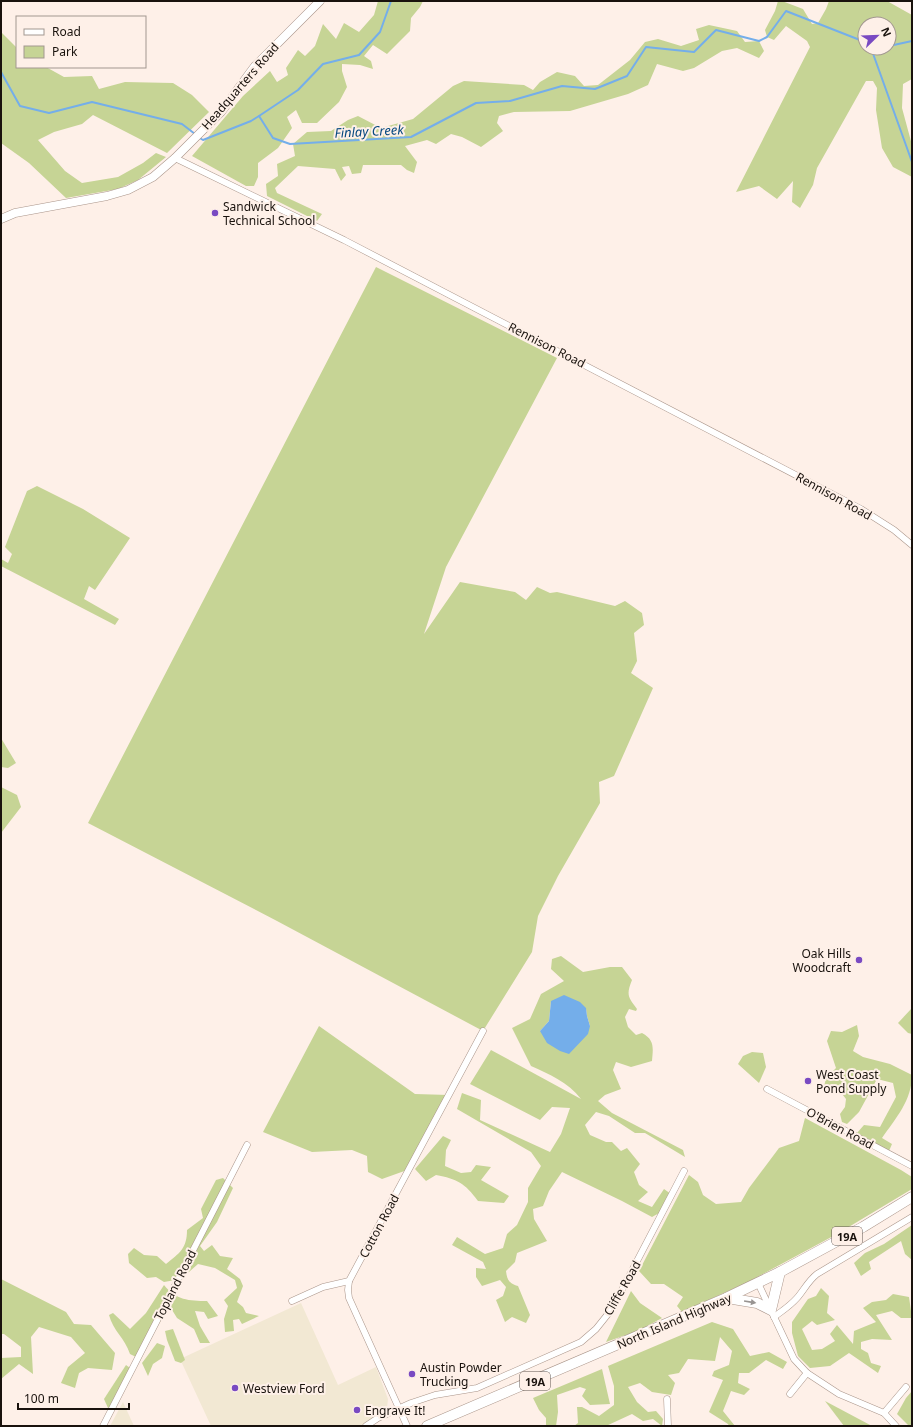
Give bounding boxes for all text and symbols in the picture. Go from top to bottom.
legend [16,16,146,68]
north arrow [857,16,897,56]
text: Road [52,23,81,40]
text: N [878,25,895,39]
street label: Headquarters Road [197,39,283,133]
text: Park [52,43,78,60]
water label: Finlay Creek [334,120,405,142]
place label: Sandwick Technical School [223,198,315,229]
marker: Sandwick Technical School [210,208,220,218]
street label: Rennison Road [505,318,589,372]
street label: Rennison Road [793,468,875,524]
place label: Oak Hills Woodcraft [793,945,852,976]
marker: Oak Hills Woodcraft [854,955,864,965]
place label: West Coast Pond Supply [816,1066,887,1097]
marker: West Coast Pond Supply [803,1076,813,1086]
street label: O'Brien Road [803,1103,877,1153]
street label: Cotton Road [355,1191,403,1261]
road number: 19A [832,1227,862,1245]
street label: Topland Road [150,1247,200,1323]
street label: Cliffe Road [599,1257,645,1319]
street label: North Island Highway [614,1289,735,1353]
one-way arrow [744,1299,756,1305]
place label: Austin Powder Trucking [420,1359,502,1390]
marker: Austin Powder Trucking [407,1369,417,1379]
road number: 19A [520,1372,550,1390]
place label: Westview Ford [243,1380,325,1397]
marker: Westview Ford [230,1383,240,1393]
scale bar [18,1385,129,1411]
text: 100 m [24,1390,59,1407]
place label: Engrave It! [365,1402,426,1419]
marker: Engrave It! [352,1405,362,1415]

